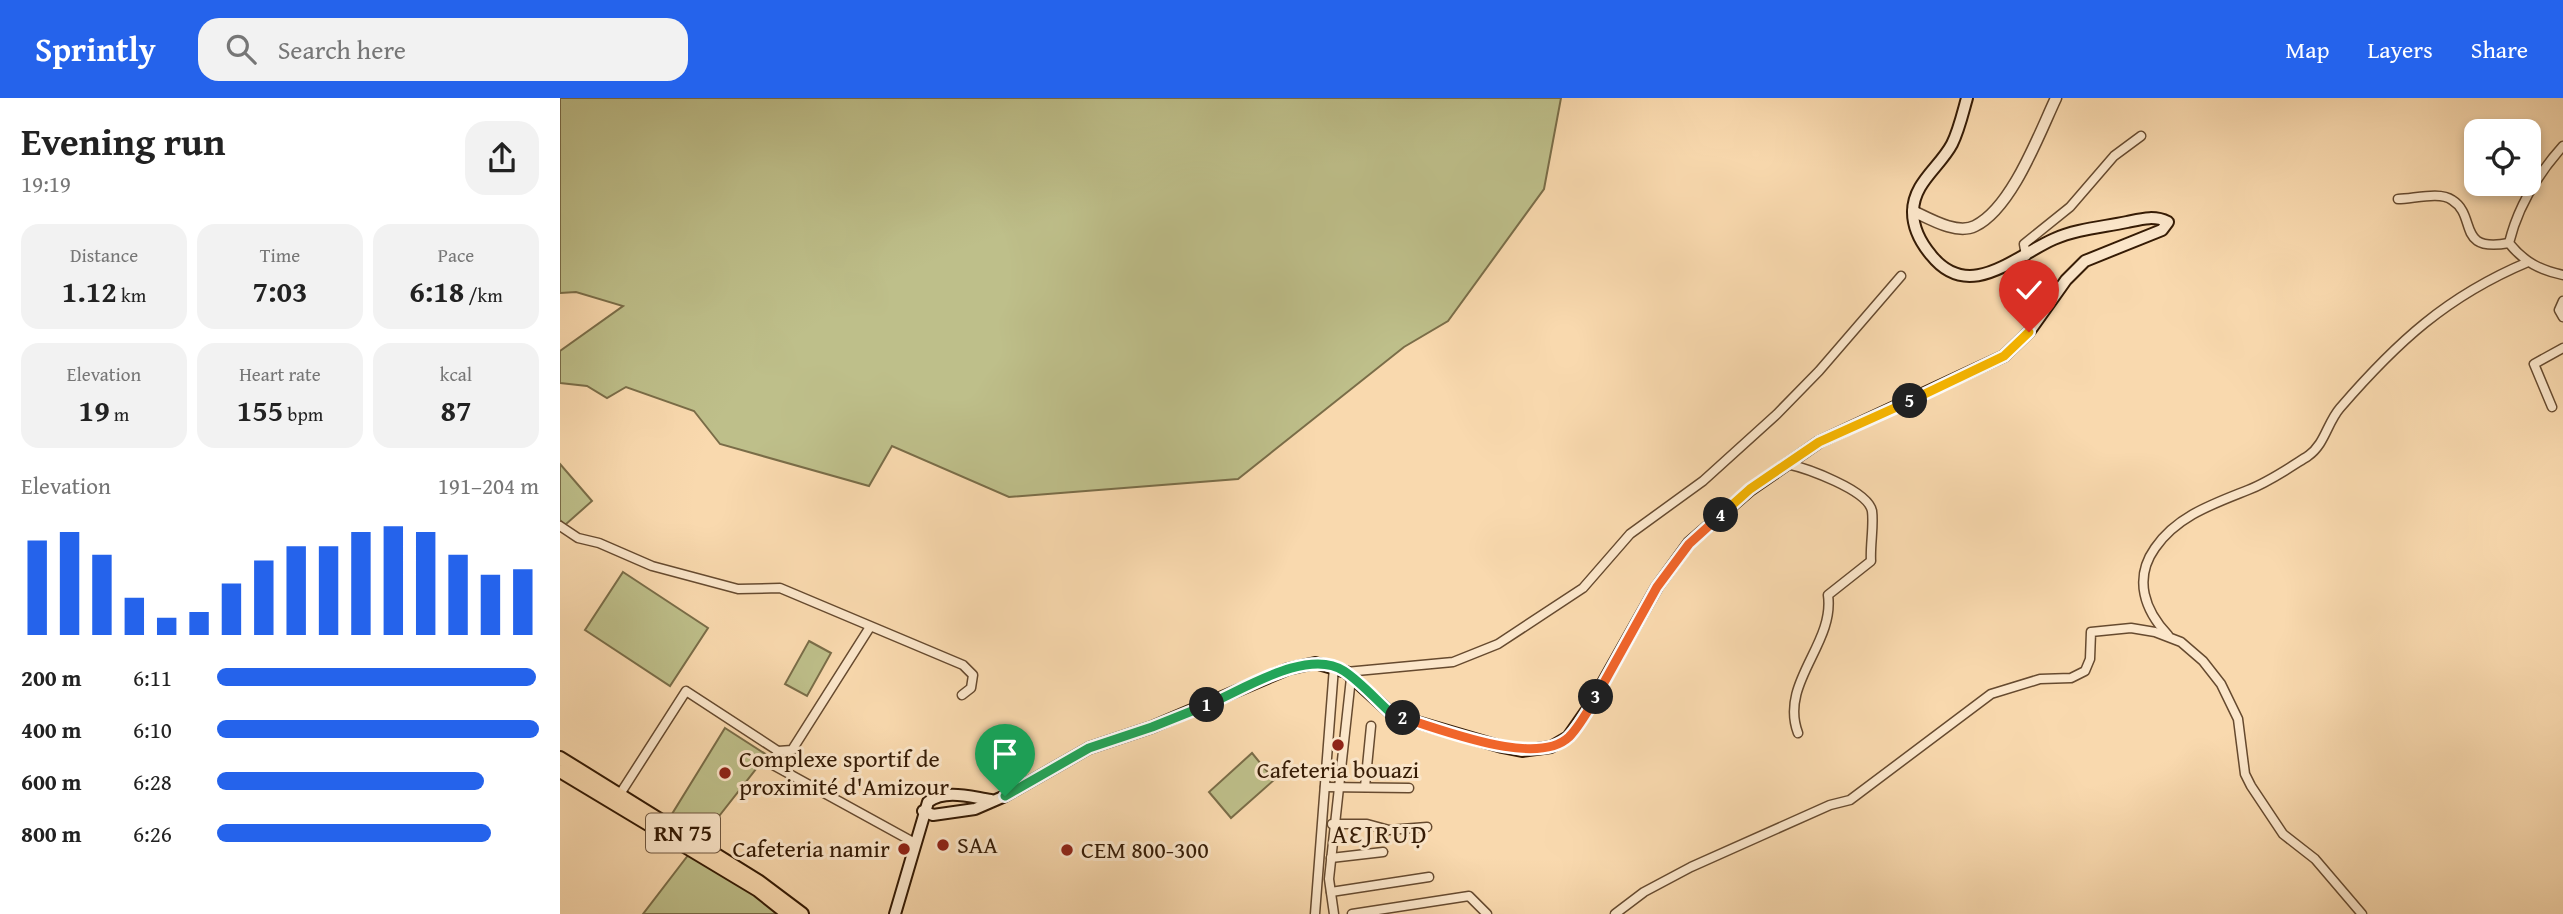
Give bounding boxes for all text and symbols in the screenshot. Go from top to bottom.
search box [198,18,688,81]
text: Sprintly [35,25,156,73]
icon: search [222,30,260,68]
text: Search here [278,30,406,69]
text: Map [2286,32,2329,67]
text: Layers [2367,32,2433,67]
text: Share [2471,32,2528,67]
text: Evening run [21,113,225,169]
map controls [2464,119,2541,196]
button: locate [2464,119,2541,196]
button: share [465,121,539,195]
text: 19:19 [21,167,71,200]
text: Distance [70,241,138,269]
text: Time [260,241,300,269]
text: Pace [438,241,474,269]
pin [1999,260,2059,332]
text: 1.12 [62,269,117,313]
text: 7:03 [252,269,308,313]
text: 6:18 [409,269,464,313]
icon: check [2010,271,2048,309]
text: km [117,281,146,309]
text: /km [464,281,503,309]
text: Elevation [67,360,141,388]
text: Heart rate [239,360,321,388]
text: kcal [440,360,472,388]
pin: 5 [1892,384,1928,418]
text: 5 [1905,386,1914,414]
text: 19 [79,388,110,432]
text: 155 [237,388,283,432]
text: 87 [440,388,472,432]
text: m [110,400,129,428]
text: bpm [283,400,323,428]
text: Elevation [21,469,111,502]
text: 191–204 m [438,469,539,502]
pin: 4 [1704,498,1738,532]
text: 4 [1716,500,1725,528]
text: 200 m [21,661,82,694]
text: 6:11 [133,661,172,694]
pin: 3 [1578,680,1614,714]
text: 3 [1591,682,1600,710]
pin: 1 [1190,688,1224,722]
text: 1 [1202,690,1211,718]
pin: 2 [1386,700,1420,736]
text: 2 [1398,703,1407,731]
text: 400 m [21,713,82,746]
text: 6:10 [133,713,172,746]
pin [975,724,1035,796]
icon: arrive [986,735,1024,773]
marker: Cafeteria bouazi [1330,737,1346,753]
place label: Complexe sportif de proximité d'Amizour [739,741,949,804]
place label: Cafeteria bouazi [1257,752,1420,787]
text: 600 m [21,765,82,798]
text: 6:28 [133,765,172,798]
marker: Complexe sportif de proximité d'Amizour [717,765,733,781]
road number: RN 75 [646,814,720,852]
district label: AƐJRUḌ [1331,814,1429,853]
text: 800 m [21,817,82,850]
text: 6:26 [133,817,172,850]
place label: SAA [957,827,998,862]
place label: Cafeteria namir [733,831,890,866]
place label: CEM 800-300 [1081,832,1209,867]
marker: SAA [935,837,951,853]
marker: Cafeteria namir [896,841,912,857]
marker: CEM 800-300 [1059,842,1075,858]

